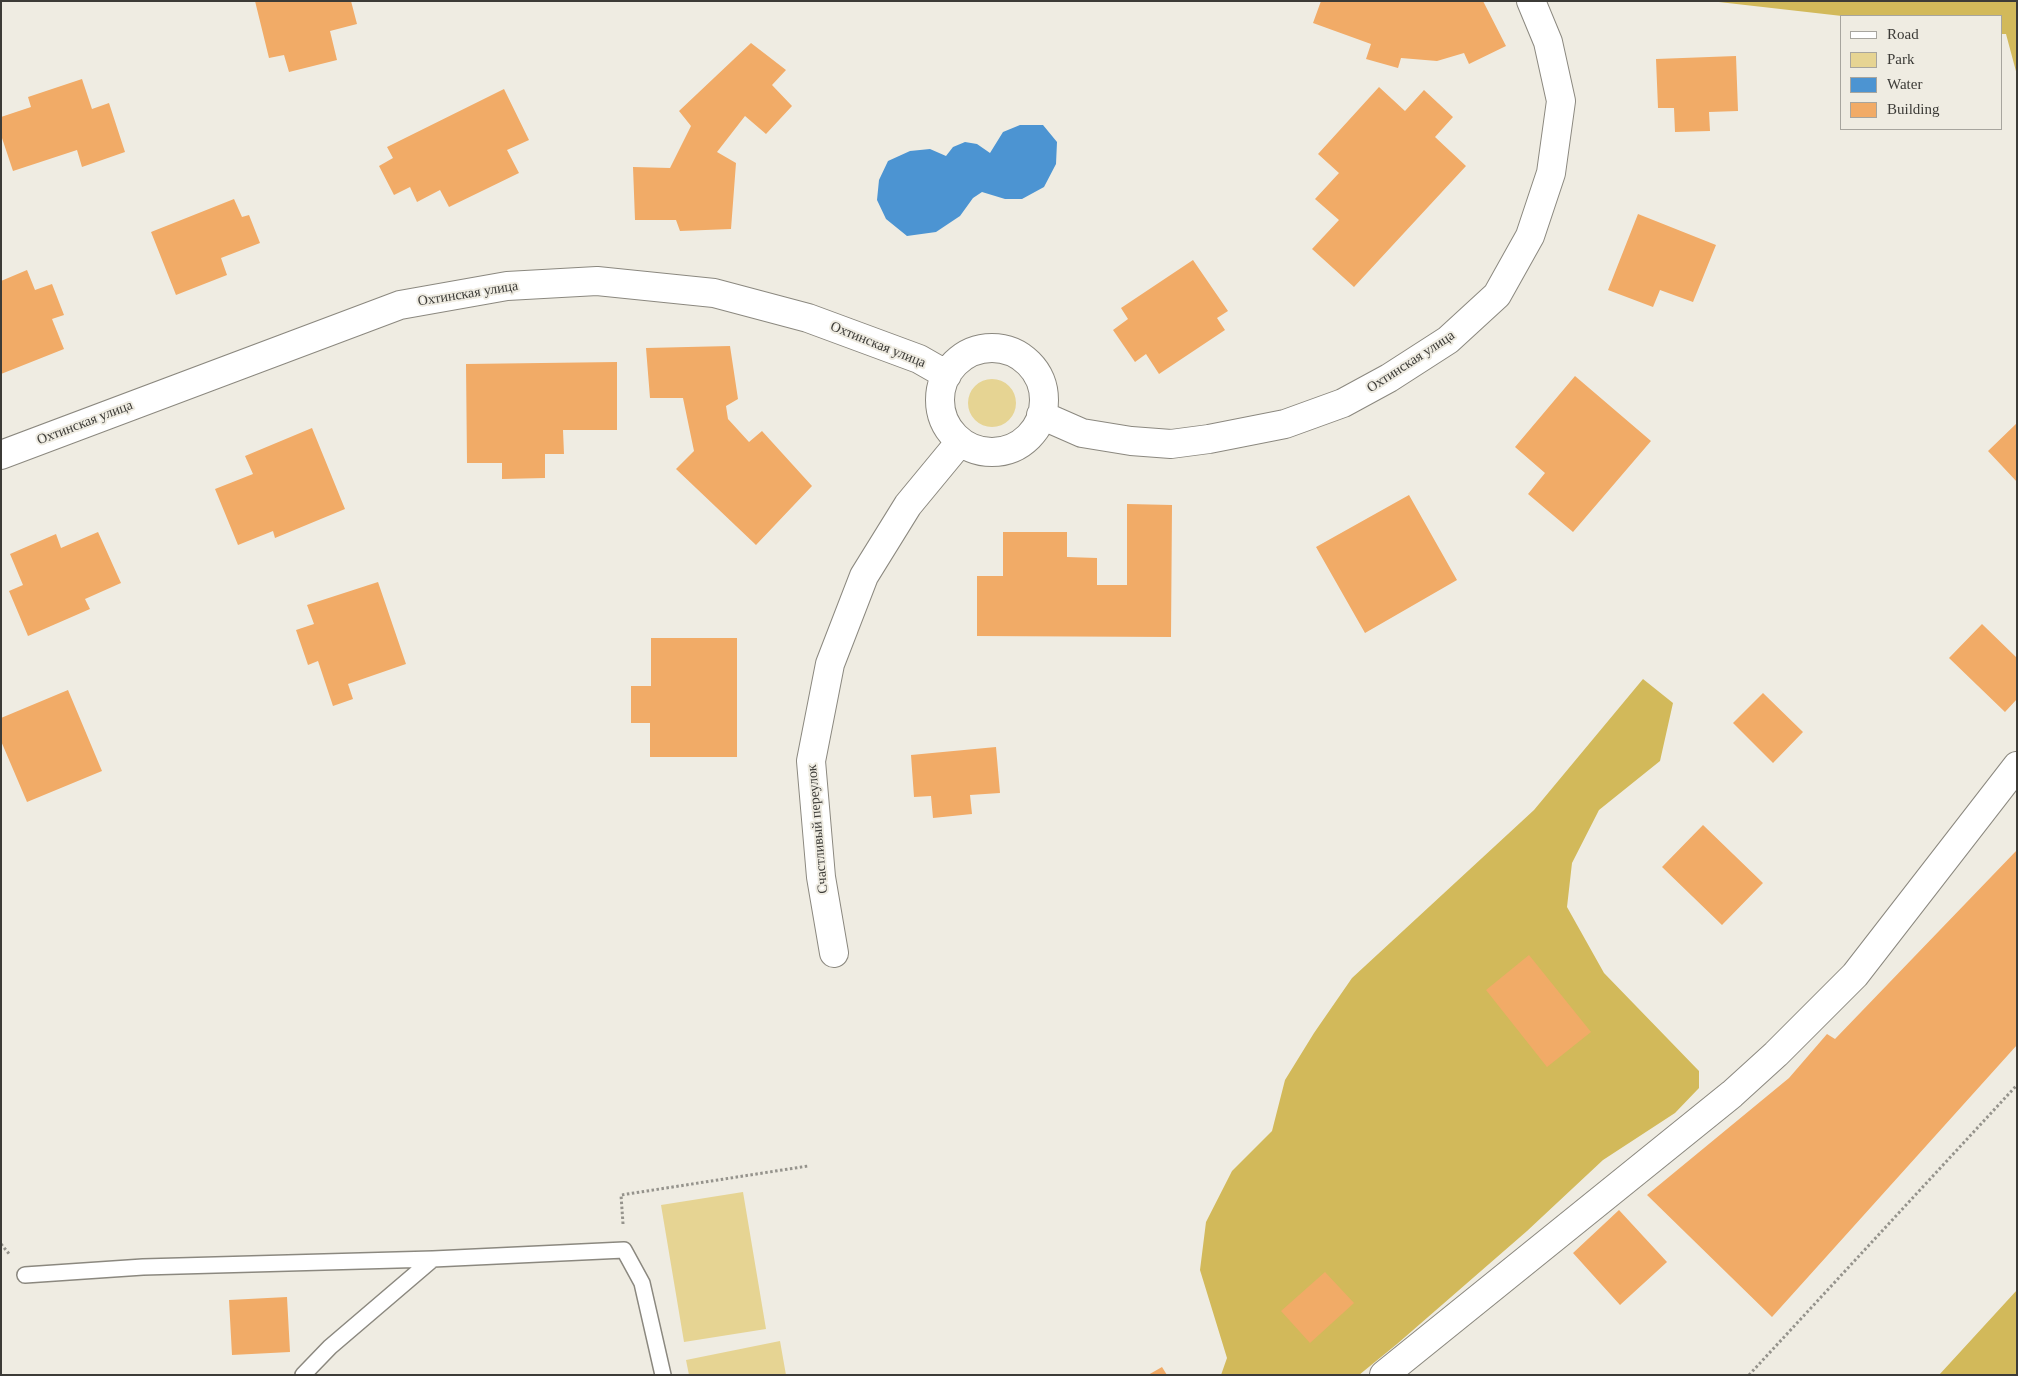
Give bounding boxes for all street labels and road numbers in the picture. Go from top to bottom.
street label: Охтинская улица [417,278,519,310]
street label: Охтинская улица [828,318,928,372]
street label: Охтинская улица [1364,327,1458,397]
street label: Охтинская улица [35,397,135,449]
street label: Счастливый переулок [804,764,832,894]

